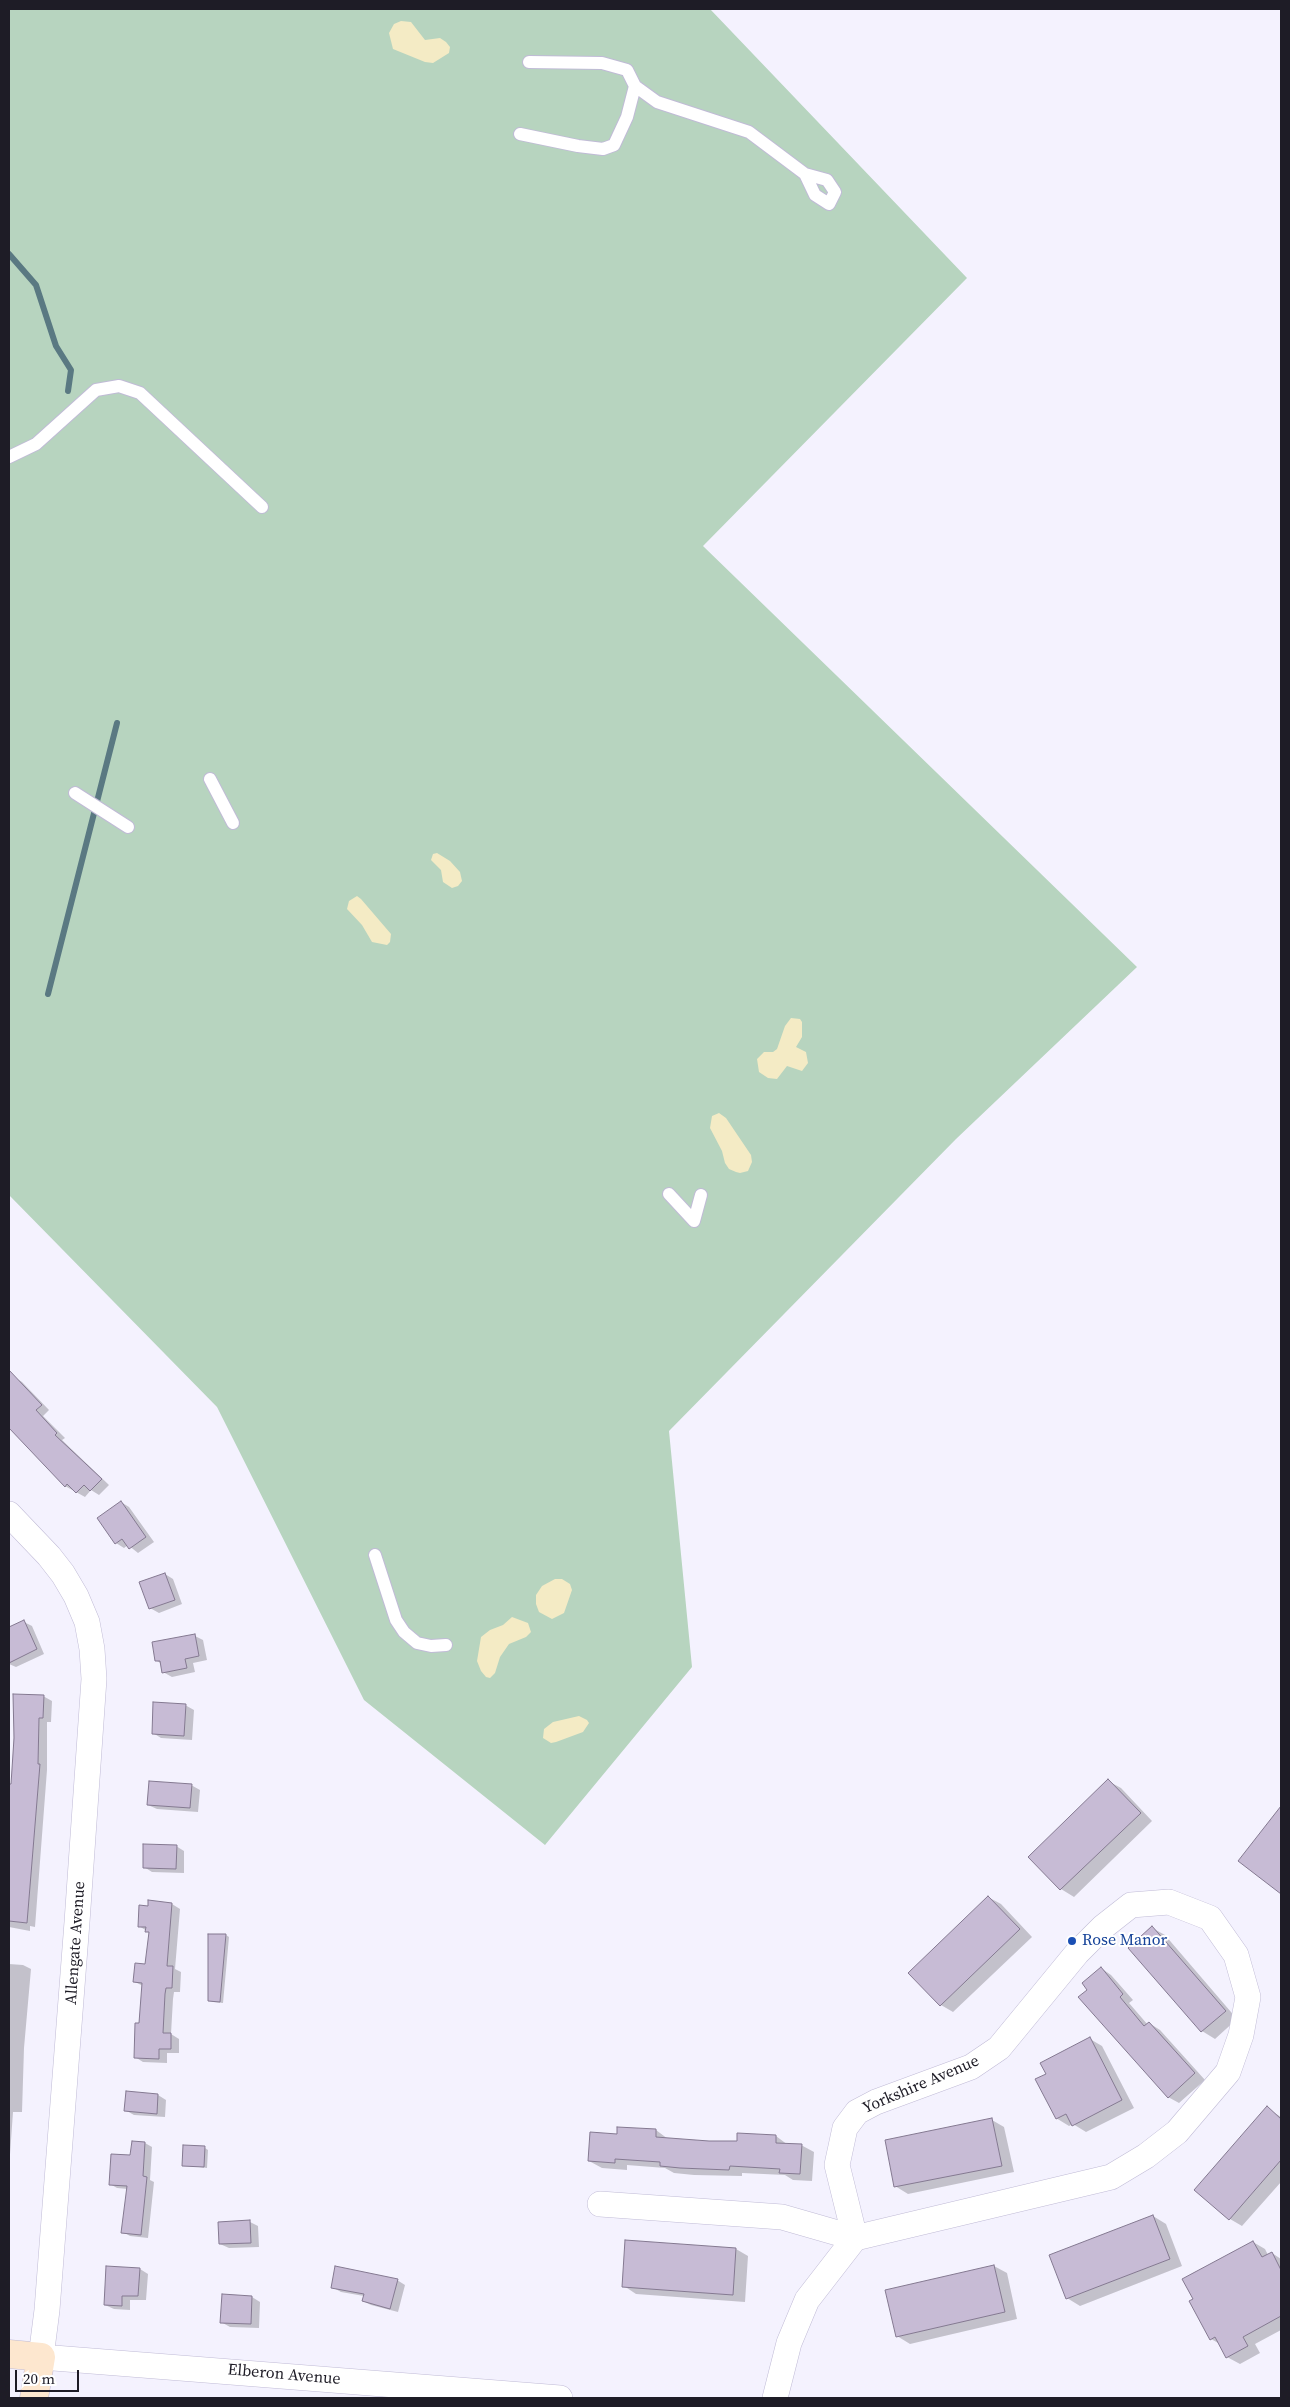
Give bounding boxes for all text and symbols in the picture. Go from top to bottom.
street label: Allengate Avenue [62,1881,90,2005]
place label: Rose Manor [1082,1931,1167,1951]
marker: Rose Manor [1066,1935,1078,1947]
street label: Yorkshire Avenue [860,2052,982,2118]
scale bar [18,2360,81,2392]
street label: Elberon Avenue [227,2361,341,2389]
text: 20 m [23,2368,55,2389]

